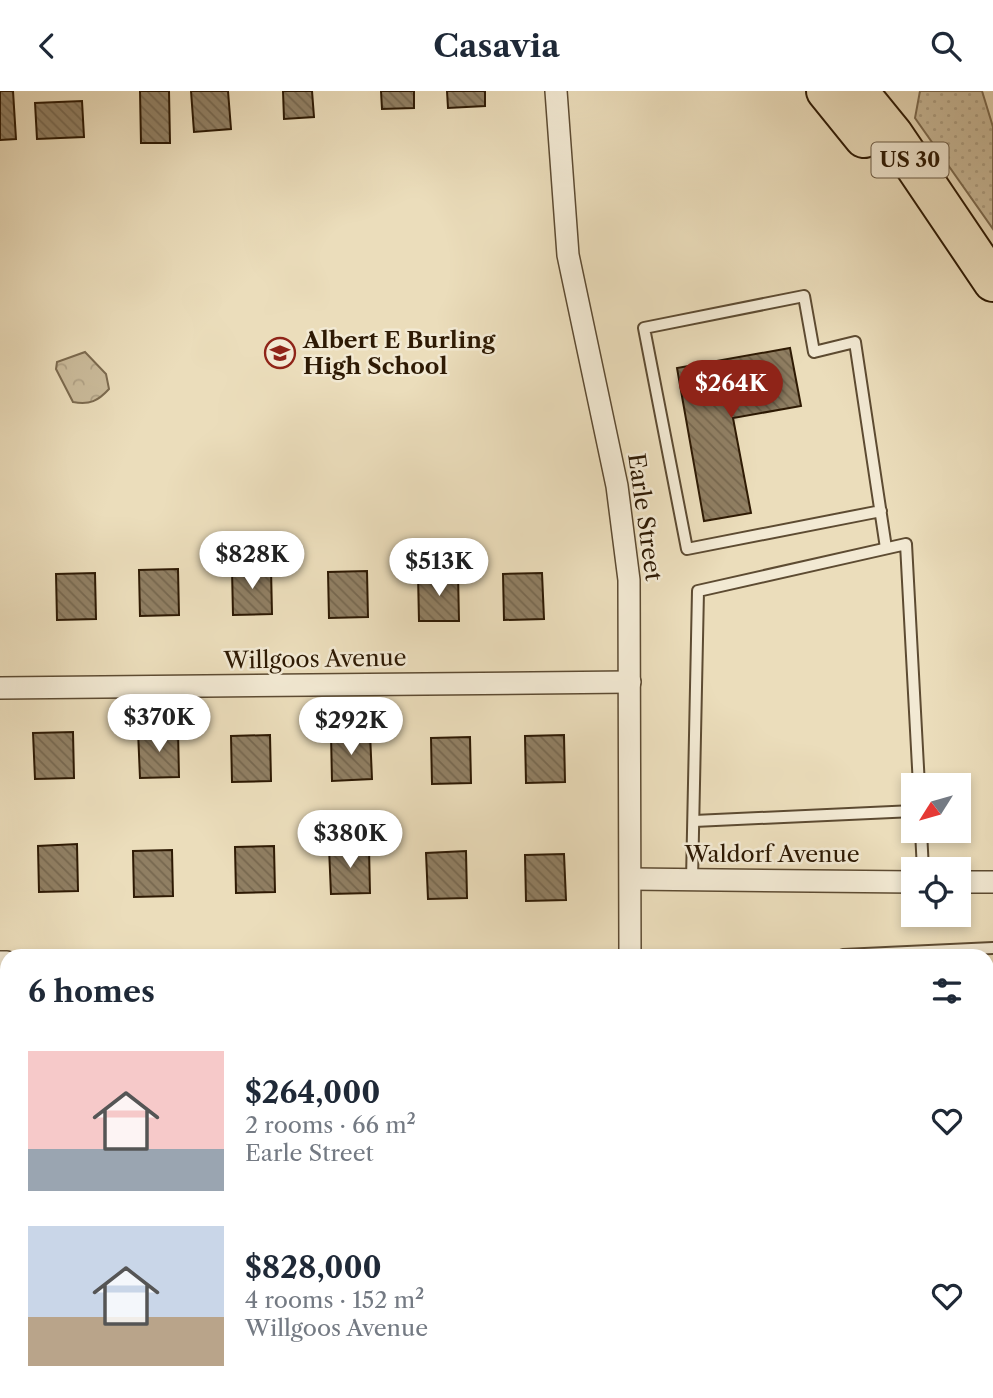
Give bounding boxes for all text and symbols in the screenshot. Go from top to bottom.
text: Casavia [433,26,560,65]
icon: back [28,27,66,65]
icon: search [927,27,965,65]
road number: US 30 [872,143,948,177]
place label: Albert E Burling High School [302,326,496,380]
school or university icon: Albert E Burling High School [263,336,297,370]
pin: $264K [682,361,780,420]
text: $264K [695,369,767,397]
street label: Earle Street [622,451,668,583]
pin: $828K [203,531,301,591]
pin: $513K [390,539,488,598]
text: $828K [215,540,289,568]
text: $513K [405,547,473,575]
street label: Willgoos Avenue [222,643,407,675]
pin: $370K [110,695,208,754]
pin: $292K [302,697,400,757]
text: $370K [124,703,194,731]
text: $292K [315,706,387,734]
north arrow [901,773,971,843]
map controls [901,773,971,927]
pin: $380K [301,811,399,870]
text: $380K [313,819,387,847]
street label: Waldorf Avenue [683,840,860,868]
button: locate [901,857,971,927]
icon: filters [928,972,966,1010]
text: 6 homes [28,973,155,1010]
text: $264,000 [245,1074,380,1111]
icon: home [84,1079,168,1163]
icon: heart [928,1102,966,1140]
text: 2 rooms · 66 m² [245,1111,416,1139]
text: Earle Street [245,1139,374,1167]
text: $828,000 [245,1249,382,1286]
icon: home [84,1254,168,1338]
icon: heart [928,1277,966,1315]
text: 4 rooms · 152 m² [245,1286,425,1314]
text: Willgoos Avenue [245,1314,428,1342]

